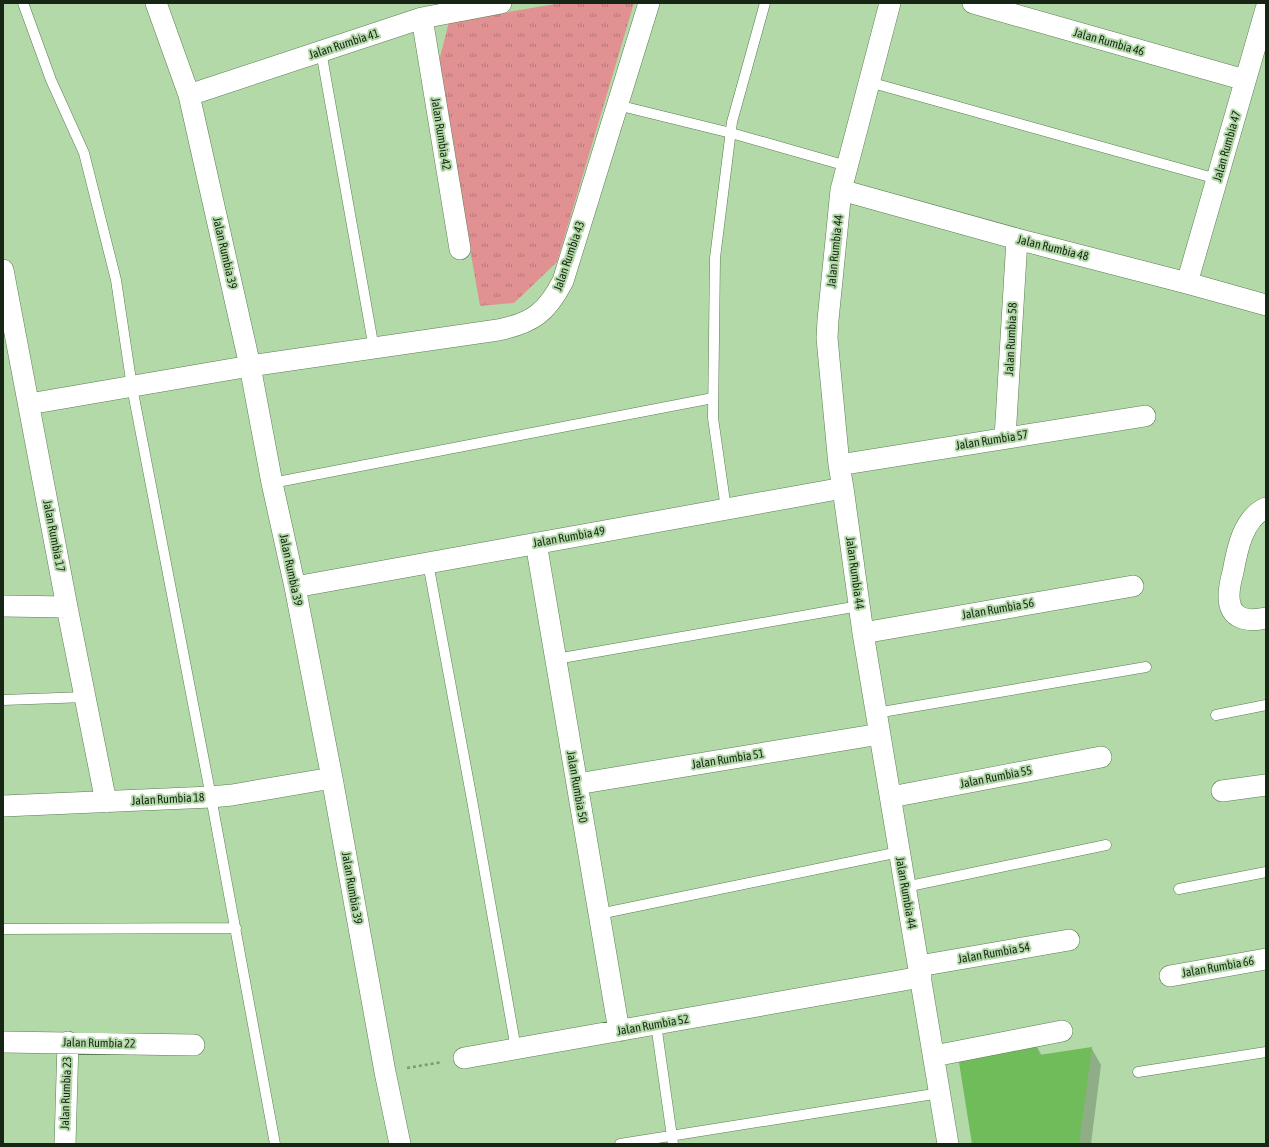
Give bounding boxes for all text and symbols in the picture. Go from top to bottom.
street label: Jalan Rumbia 46 [1072,25,1146,59]
street label: Jalan Rumbia 41 [307,26,381,62]
street label: Jalan Rumbia 42 [428,97,454,171]
street label: Jalan Rumbia 47 [1210,109,1244,183]
street label: Jalan Rumbia 44 [824,214,846,288]
street label: Jalan Rumbia 39 [210,216,240,290]
street label: Jalan Rumbia 43 [550,219,588,293]
street label: Jalan Rumbia 48 [1016,232,1090,264]
street label: Jalan Rumbia 58 [1002,302,1020,376]
street label: Jalan Rumbia 57 [955,427,1030,453]
street label: Jalan Rumbia 17 [40,499,68,574]
street label: Jalan Rumbia 49 [532,524,607,550]
street label: Jalan Rumbia 39 [277,533,306,608]
street label: Jalan Rumbia 44 [843,536,867,610]
street label: Jalan Rumbia 56 [961,596,1036,622]
street label: Jalan Rumbia 51 [691,746,766,772]
street label: Jalan Rumbia 50 [564,750,590,825]
street label: Jalan Rumbia 55 [959,763,1033,791]
street label: Jalan Rumbia 18 [131,790,205,808]
street label: Jalan Rumbia 39 [339,851,365,926]
street label: Jalan Rumbia 44 [893,856,919,931]
street label: Jalan Rumbia 54 [957,940,1032,966]
street label: Jalan Rumbia 66 [1181,954,1256,980]
street label: Jalan Rumbia 52 [616,1012,690,1038]
street label: Jalan Rumbia 22 [62,1035,136,1051]
street label: Jalan Rumbia 23 [58,1056,74,1130]

